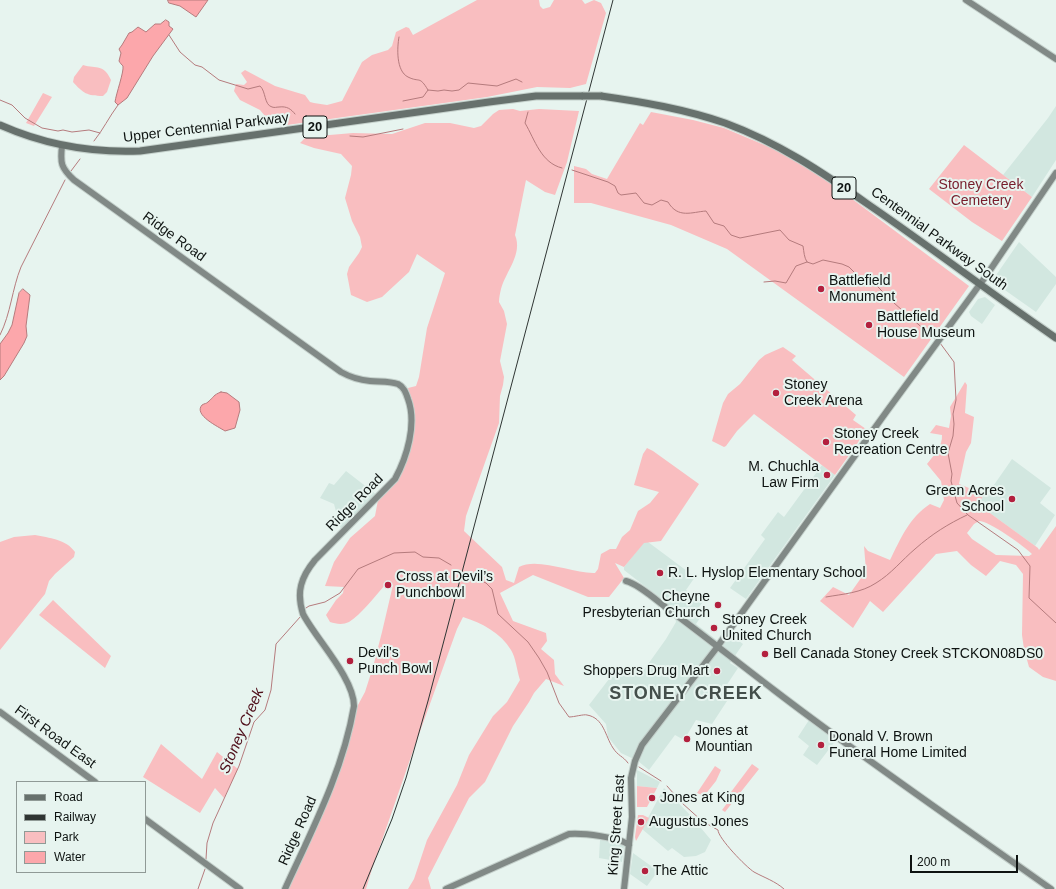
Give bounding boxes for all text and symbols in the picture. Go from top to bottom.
street label: Upper Centennial Parkway [122,110,290,146]
road number: 20 [303,116,327,138]
road number: 20 [832,177,856,199]
park label: Stoney Creek Cemetery [939,177,1023,210]
street label: Centennial Parkway South [867,184,1011,294]
street label: Ridge Road [139,208,209,266]
place label: Battlefield Monument [829,273,895,306]
marker: Battlefield Monument [816,284,826,294]
place label: Battlefield House Museum [877,309,975,342]
marker: Battlefield House Museum [864,320,874,330]
place label: Stoney Creek Arena [784,377,863,410]
marker: Stoney Creek Arena [771,388,781,398]
place label: Stoney Creek Recreation Centre [834,426,948,458]
marker: Stoney Creek Recreation Centre [821,437,831,447]
place label: M. Chuchla Law Firm [748,459,819,492]
marker: M. Chuchla Law Firm [822,470,832,480]
street label: Ridge Road [323,471,387,535]
place label: Green Acres School [925,483,1004,516]
marker: Green Acres School [1007,494,1017,504]
place label: R. L. Hyslop Elementary School [668,565,866,581]
marker: R. L. Hyslop Elementary School [655,568,665,578]
place label: Cross at Devil’s Punchbowl [396,569,493,602]
marker: Cross at Devil’s Punchbowl [383,580,393,590]
place label: Cheyne Presbyterian Church [582,589,710,622]
marker: Cheyne Presbyterian Church [713,600,723,610]
place label: Stoney Creek United Church [722,612,811,644]
marker: Stoney Creek United Church [709,623,719,633]
place label: Devil's Punch Bowl [358,645,432,678]
place label: Bell Canada Stoney Creek STCKON08DS0 [773,646,1043,662]
marker: Bell Canada Stoney Creek STCKON08DS0 [760,649,770,659]
marker: Devil's Punch Bowl [345,656,355,666]
place label: Shoppers Drug Mart [583,663,709,679]
marker: Shoppers Drug Mart [712,666,722,676]
district label: STONEY CREEK [609,683,763,705]
water label: Stoney Creek [216,686,268,776]
street label: First Road East [11,702,99,772]
place label: Jones at Mountian [695,723,753,756]
place label: Donald V. Brown Funeral Home Limited [829,729,967,762]
marker: Jones at Mountian [682,734,692,744]
marker: Donald V. Brown Funeral Home Limited [816,740,826,750]
street label: King Street East [605,774,629,876]
legend [16,781,146,873]
text: Road [54,790,83,804]
place label: Jones at King [660,790,745,806]
marker: Jones at King [647,793,657,803]
street label: Ridge Road [275,794,321,868]
text: Railway [54,810,96,824]
place label: Augustus Jones [649,814,749,830]
marker: Augustus Jones [636,817,646,827]
text: Park [54,830,79,844]
scale bar [912,847,1020,873]
text: Water [54,850,86,864]
text: 200 m [917,855,950,869]
place label: The Attic [653,863,708,879]
marker: The Attic [640,866,650,876]

